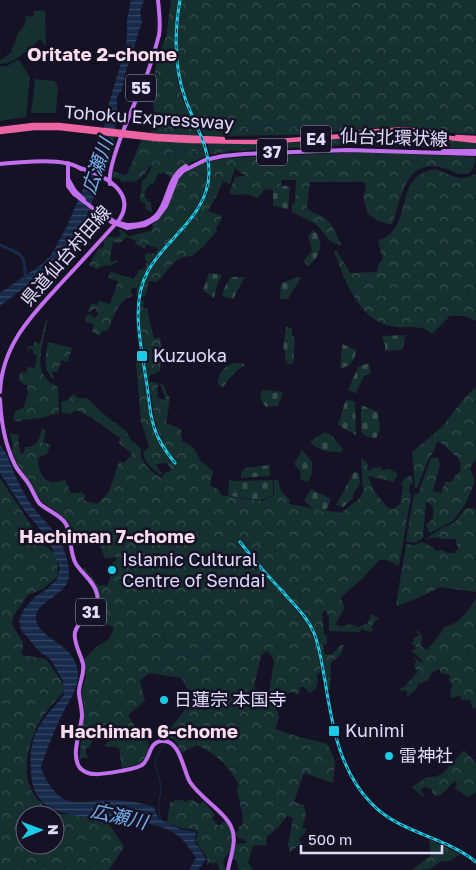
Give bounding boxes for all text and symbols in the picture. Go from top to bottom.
district label: Oritate 2-chome [27,42,177,65]
road number: 55 [126,75,156,102]
street label: Tohoku Expressway [63,100,235,134]
street label: 仙台北環状線 [340,124,448,150]
road number: E4 [301,126,331,152]
water label: 広瀬川 [76,133,117,197]
road number: 37 [257,138,287,166]
street label: 県道仙台村田線 [16,201,115,310]
place label: Kuzuoka [153,344,227,366]
marker: Kuzuoka [135,349,149,363]
district label: Hachiman 7-chome [19,524,195,547]
place label: Islamic Cultural Centre of Sendai [122,548,265,591]
marker: Islamic Cultural Centre of Sendai [106,564,118,576]
road number: 31 [76,598,106,626]
place label: 日蓮宗 本国寺 [174,688,287,710]
marker: 日蓮宗 本国寺 [158,694,170,706]
district label: Hachiman 6-chome [60,719,238,742]
place label: Kunimi [345,719,405,741]
marker: Kunimi [327,724,341,738]
place label: 雷神社 [399,744,453,766]
marker: 雷神社 [383,750,395,762]
water label: 広瀬川 [89,798,151,834]
north arrow [15,805,65,855]
scale bar [301,822,442,854]
text: N [45,824,62,835]
text: 500 m [308,830,352,848]

